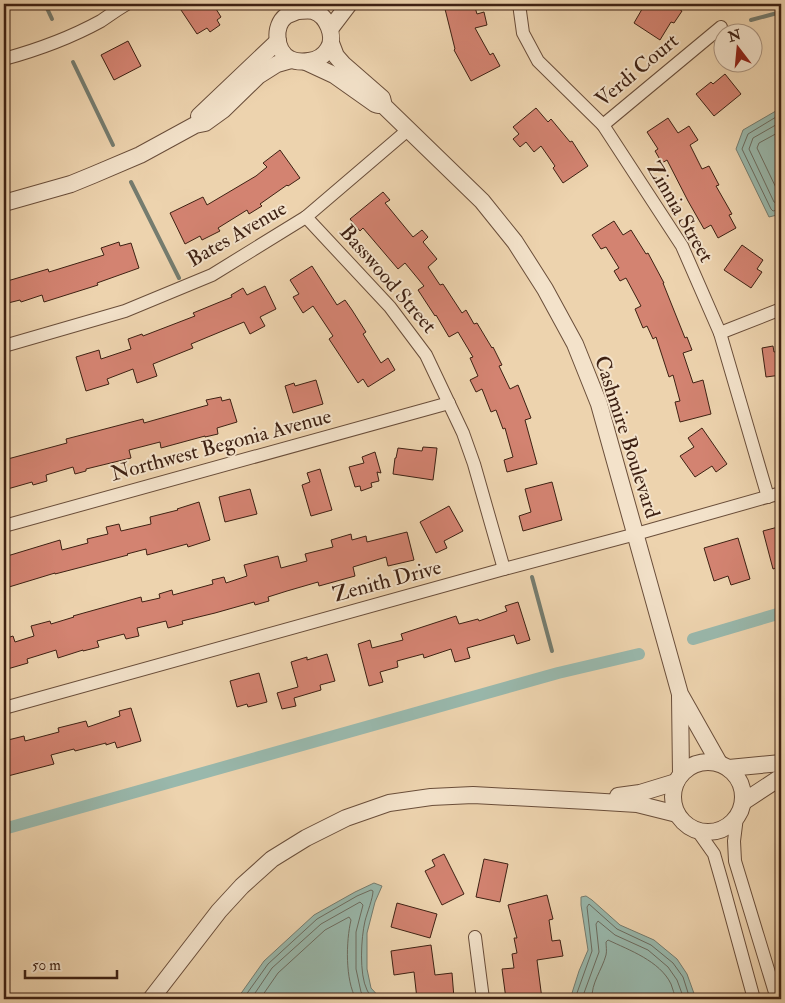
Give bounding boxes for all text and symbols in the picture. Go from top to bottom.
north arrow [712,22,762,72]
text: N [725,26,743,46]
street label: Verdi Court [590,27,684,113]
street label: Zinnia Street [640,157,720,268]
street label: Bates Avenue [182,195,292,273]
street label: Basswood Street [333,219,443,339]
street label: Cashmire Boulevard [588,352,666,522]
street label: Northwest Begonia Avenue [108,403,334,487]
street label: Zenith Drive [330,554,444,608]
scale bar [25,948,118,980]
text: 50 m [32,956,61,975]

